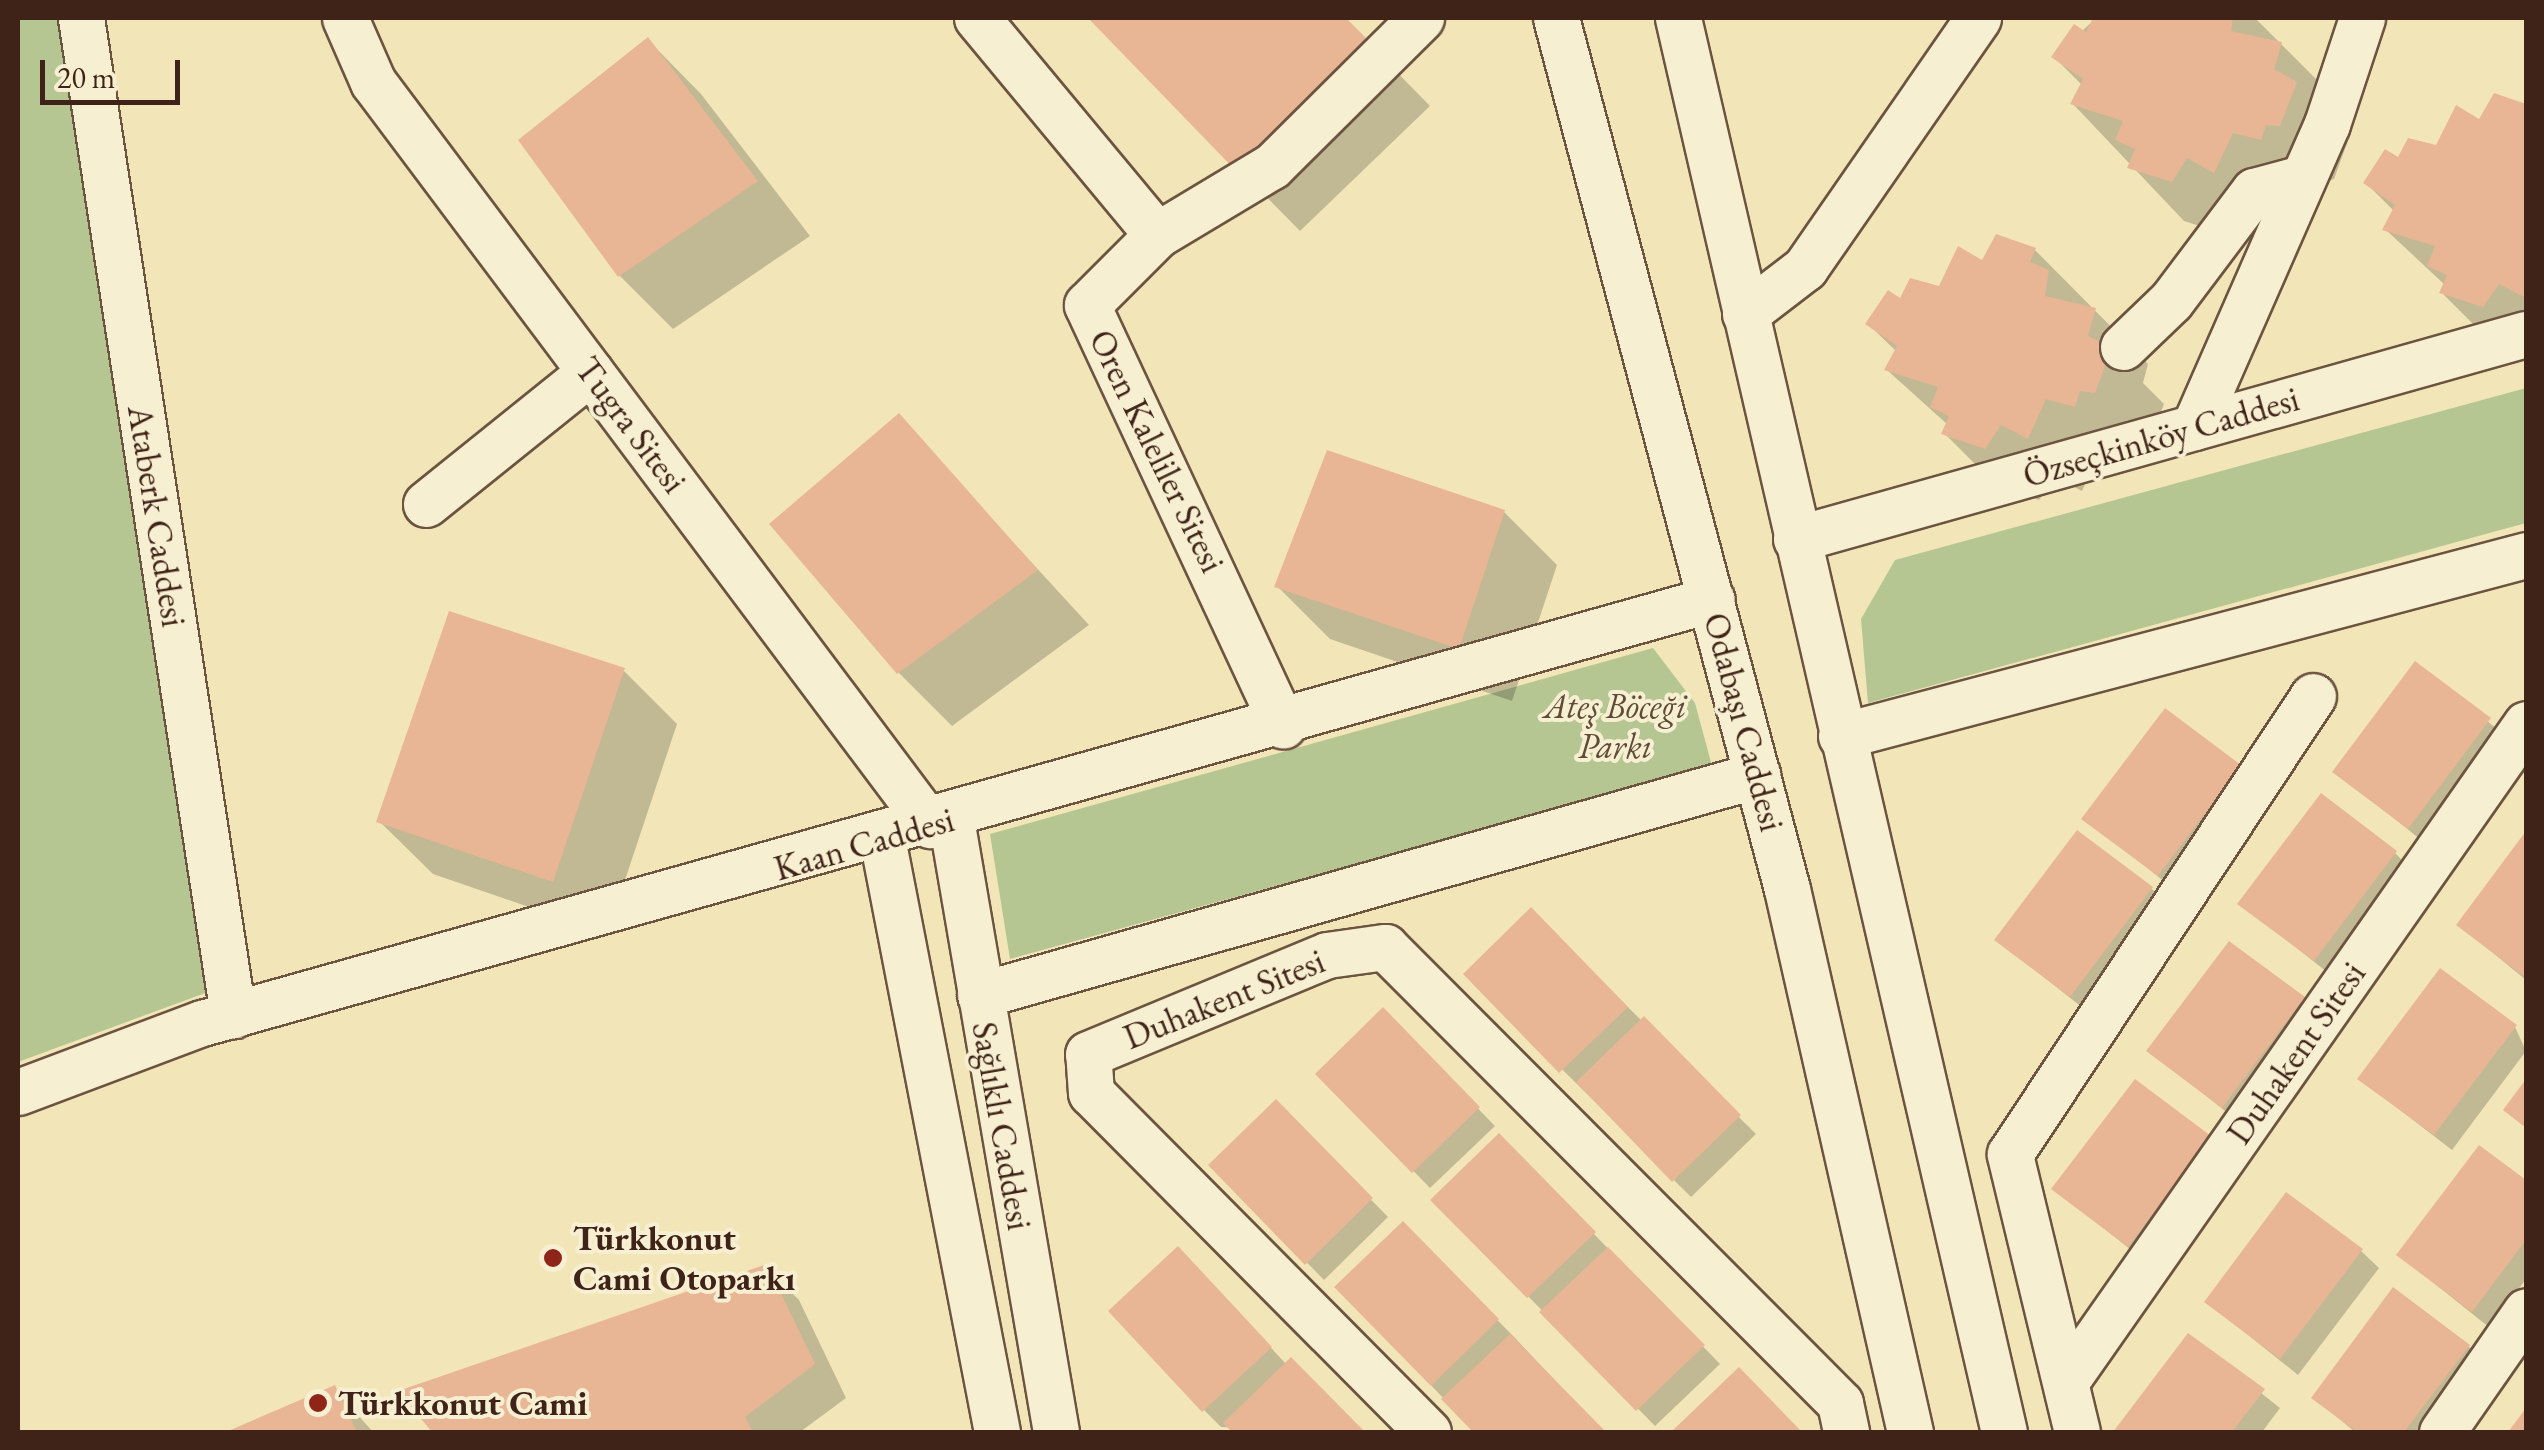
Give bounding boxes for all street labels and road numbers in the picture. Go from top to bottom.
street label: Oren Kaleliler Sitesi [1080,323,1234,579]
street label: Tugra Sitesi [566,349,696,501]
street label: Özseçkinköy Caddesi [2018,378,2304,496]
street label: Ataberk Caddesi [119,402,195,630]
street label: Odabaşı Caddesi [1695,608,1793,836]
street label: Kaan Caddesi [769,798,959,890]
street label: Duhakent Sitesi [1118,940,1330,1058]
street label: Duhakent Sitesi [2218,954,2374,1152]
street label: Sağlıklı Caddesi [963,1019,1041,1233]

